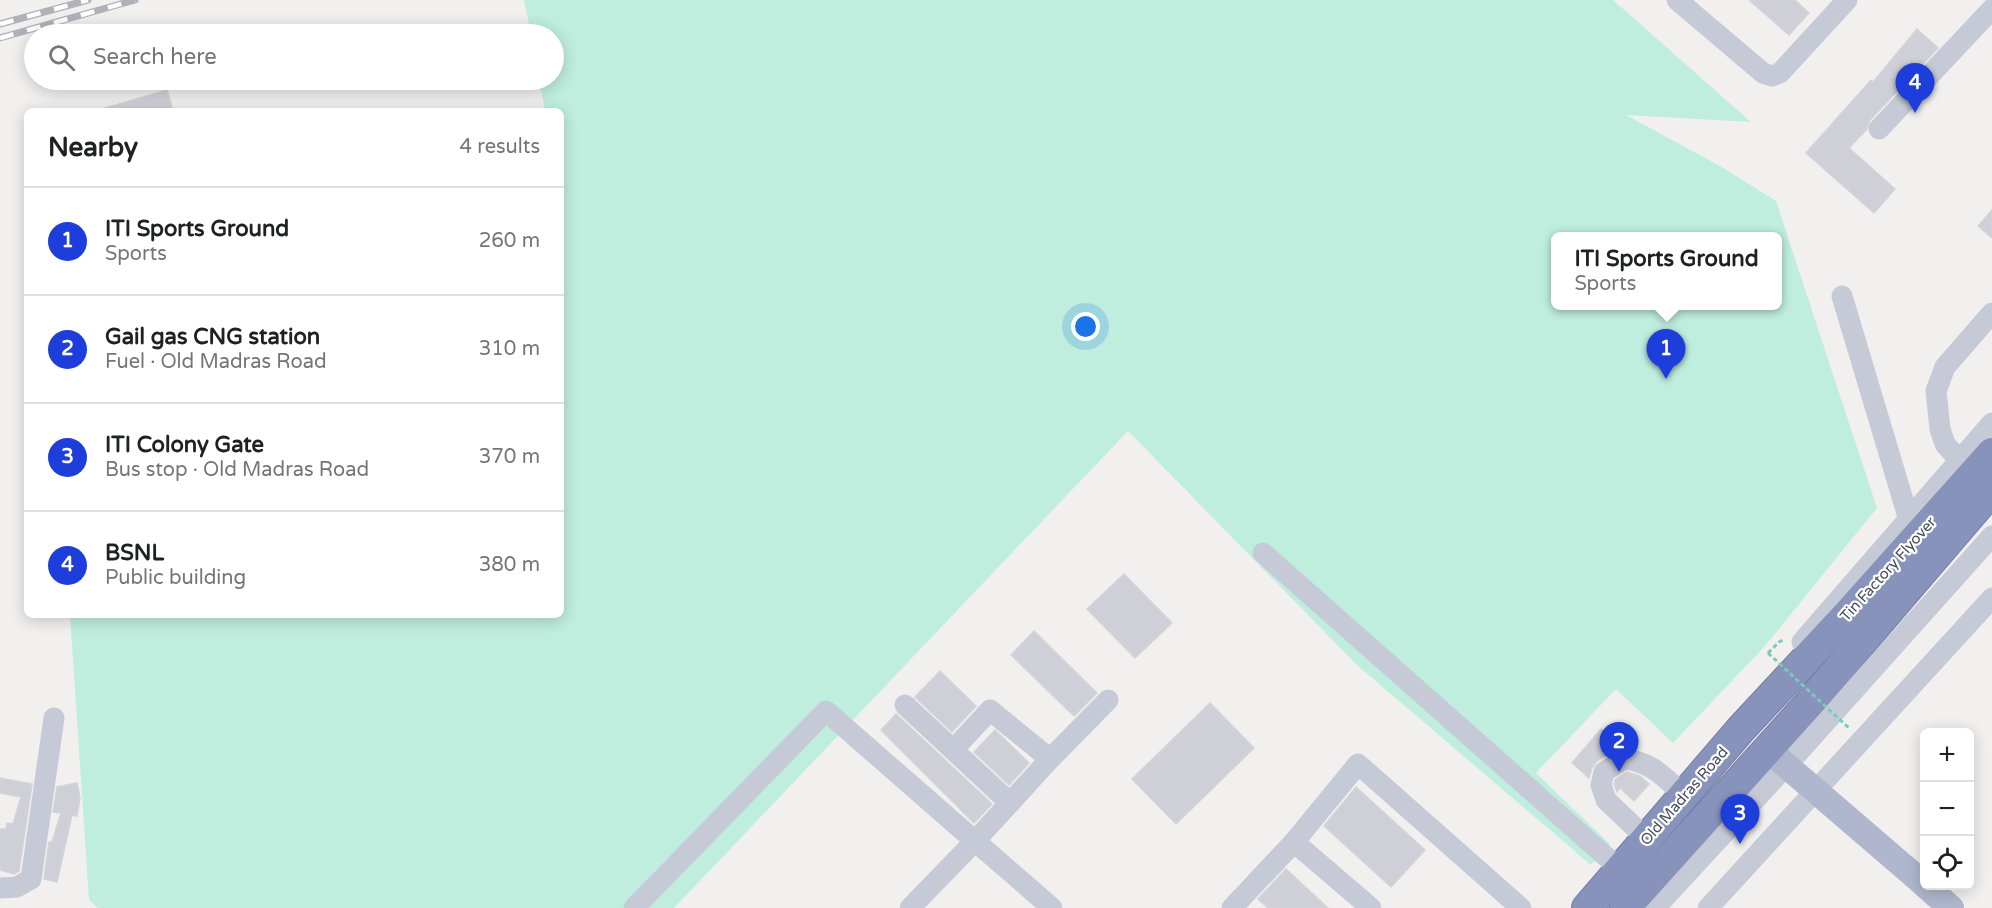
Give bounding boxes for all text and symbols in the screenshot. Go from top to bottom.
search box [24,24,564,90]
icon: search [45,41,78,74]
text: Search here [93,44,217,70]
pin: 4 [1896,63,1934,113]
text: Nearby [48,132,138,163]
text: 4 results [460,135,540,159]
text: ITI Sports Ground [105,216,289,242]
text: 1 [61,229,74,253]
text: 260 m [479,229,540,253]
popup [1551,232,1782,310]
text: Sports [105,242,167,266]
text: ITI Sports Ground [1574,246,1759,272]
text: Sports [1574,272,1636,296]
your location [1071,312,1100,341]
text: Gail gas CNG station [105,324,320,350]
pin: 1 [1646,330,1686,379]
text: 2 [61,337,74,361]
text: 310 m [479,337,540,361]
text: Fuel · Old Madras Road [105,350,327,374]
text: ITI Colony Gate [105,432,264,458]
text: 3 [61,445,74,469]
text: 370 m [479,445,540,469]
text: Bus stop · Old Madras Road [105,458,369,482]
street label: Tin Factory Flyover [1836,513,1940,625]
text: BSNL [105,540,164,566]
text: 4 [61,553,74,577]
text: 380 m [479,553,540,577]
text: Public building [105,566,246,590]
pin: 2 [1600,722,1638,772]
map controls [1920,728,1974,890]
button: + [1920,728,1974,782]
street label: Old Madras Road [1636,743,1732,849]
button: − [1920,782,1974,836]
pin: 3 [1720,794,1760,844]
button: locate [1920,836,1974,890]

